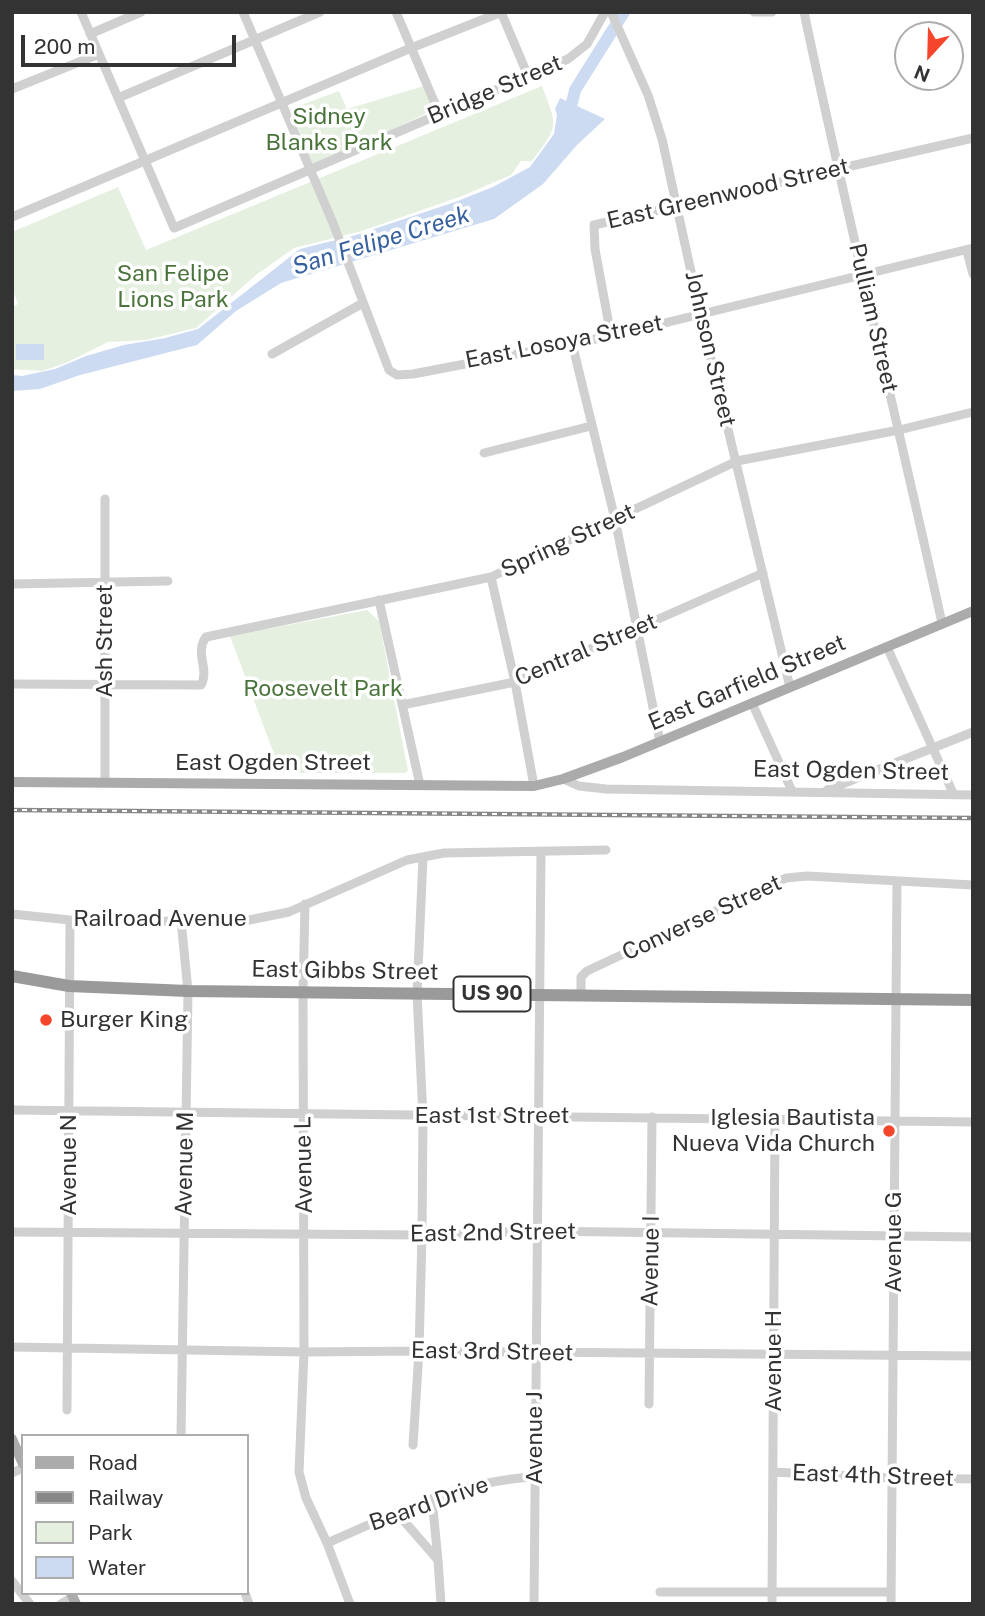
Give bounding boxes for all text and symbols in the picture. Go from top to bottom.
scale bar [24,21,240,65]
north arrow [894,21,964,91]
text: 200 m [34,34,95,59]
street label: Bridge Street [424,49,566,131]
text: N [911,61,933,87]
park label: Sidney Blanks Park [265,103,393,157]
street label: East Greenwood Street [604,153,852,235]
water label: San Felipe Creek [289,200,473,282]
street label: Pulliam Street [842,241,904,395]
park label: San Felipe Lions Park [117,260,229,314]
street label: Johnson Street [679,268,741,430]
street label: East Losoya Street [463,309,665,375]
street label: Spring Street [497,498,639,584]
street label: Ash Street [91,584,119,698]
street label: Central Street [511,608,661,692]
street label: East Garfield Street [644,629,850,737]
park label: Roosevelt Park [243,675,403,703]
street label: East Ogden Street [175,749,371,777]
street label: East Ogden Street [753,755,949,787]
street label: Converse Street [618,869,786,967]
street label: Railroad Avenue [73,905,247,933]
street label: East Gibbs Street [251,956,439,986]
road number: US 90 [454,976,530,1012]
place label: Burger King [60,1006,188,1034]
marker: Burger King [38,1012,54,1028]
street label: East 1st Street [414,1102,570,1130]
place label: Iglesia Bautista Nueva Vida Church [672,1104,875,1158]
street label: Avenue M [170,1111,200,1217]
street label: Avenue N [55,1114,83,1216]
street label: Avenue L [289,1116,319,1214]
marker: Iglesia Bautista Nueva Vida Church [881,1123,897,1139]
street label: Avenue G [880,1191,908,1293]
street label: Avenue I [636,1215,666,1307]
street label: East 2nd Street [410,1218,576,1248]
street label: Avenue H [760,1310,788,1412]
street label: East 3rd Street [411,1337,573,1367]
street label: Avenue J [521,1391,549,1485]
legend [21,1434,248,1595]
text: Road [88,1450,138,1475]
street label: East 4th Street [792,1459,954,1493]
street label: Beard Drive [366,1471,492,1537]
text: Railway [88,1485,164,1510]
text: Park [88,1520,133,1545]
text: Water [88,1555,146,1580]

